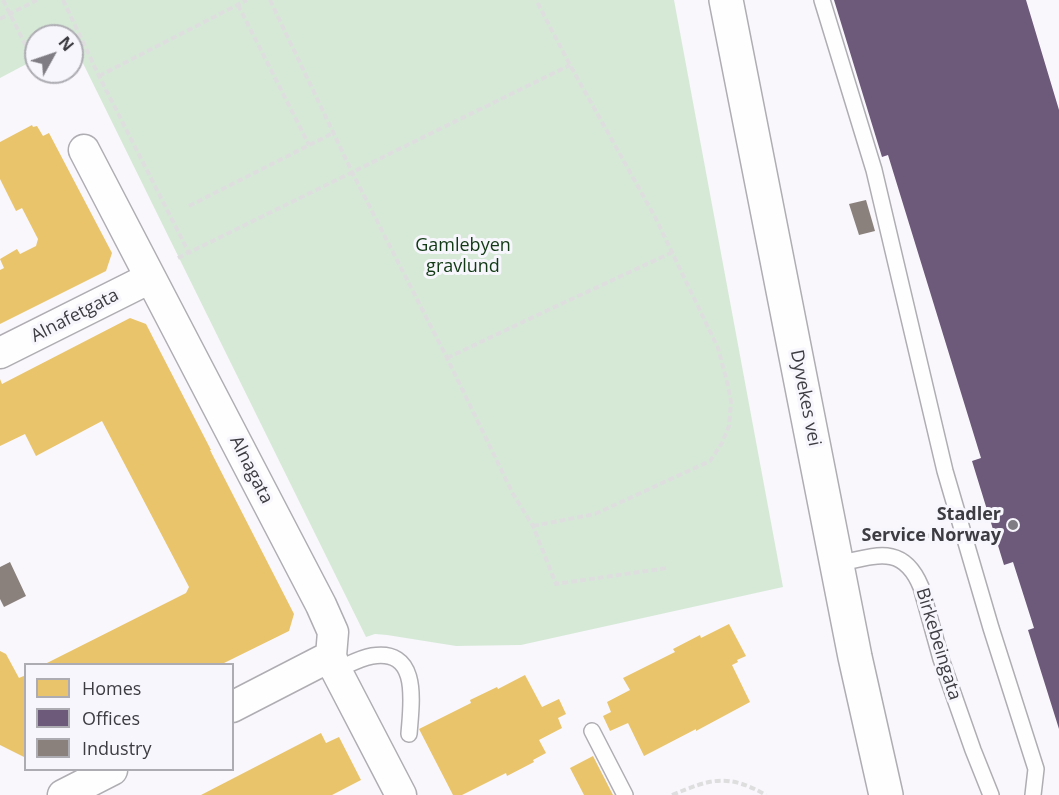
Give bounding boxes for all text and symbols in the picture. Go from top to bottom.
north arrow [24,24,84,84]
text: N [54,32,79,56]
park label: Gamlebyen gravlund [415,235,511,278]
street label: Alnafetgata [27,285,123,347]
street label: Dyvekes vei [785,348,825,448]
street label: Alnagata [225,433,277,507]
place label: Stadler Service Norway [862,504,1001,546]
marker: Stadler Service Norway [1006,518,1020,532]
street label: Birkebeingata [911,585,965,703]
legend [24,663,234,771]
text: Homes [82,676,141,700]
text: Offices [82,706,140,730]
text: Industry [82,736,152,760]

